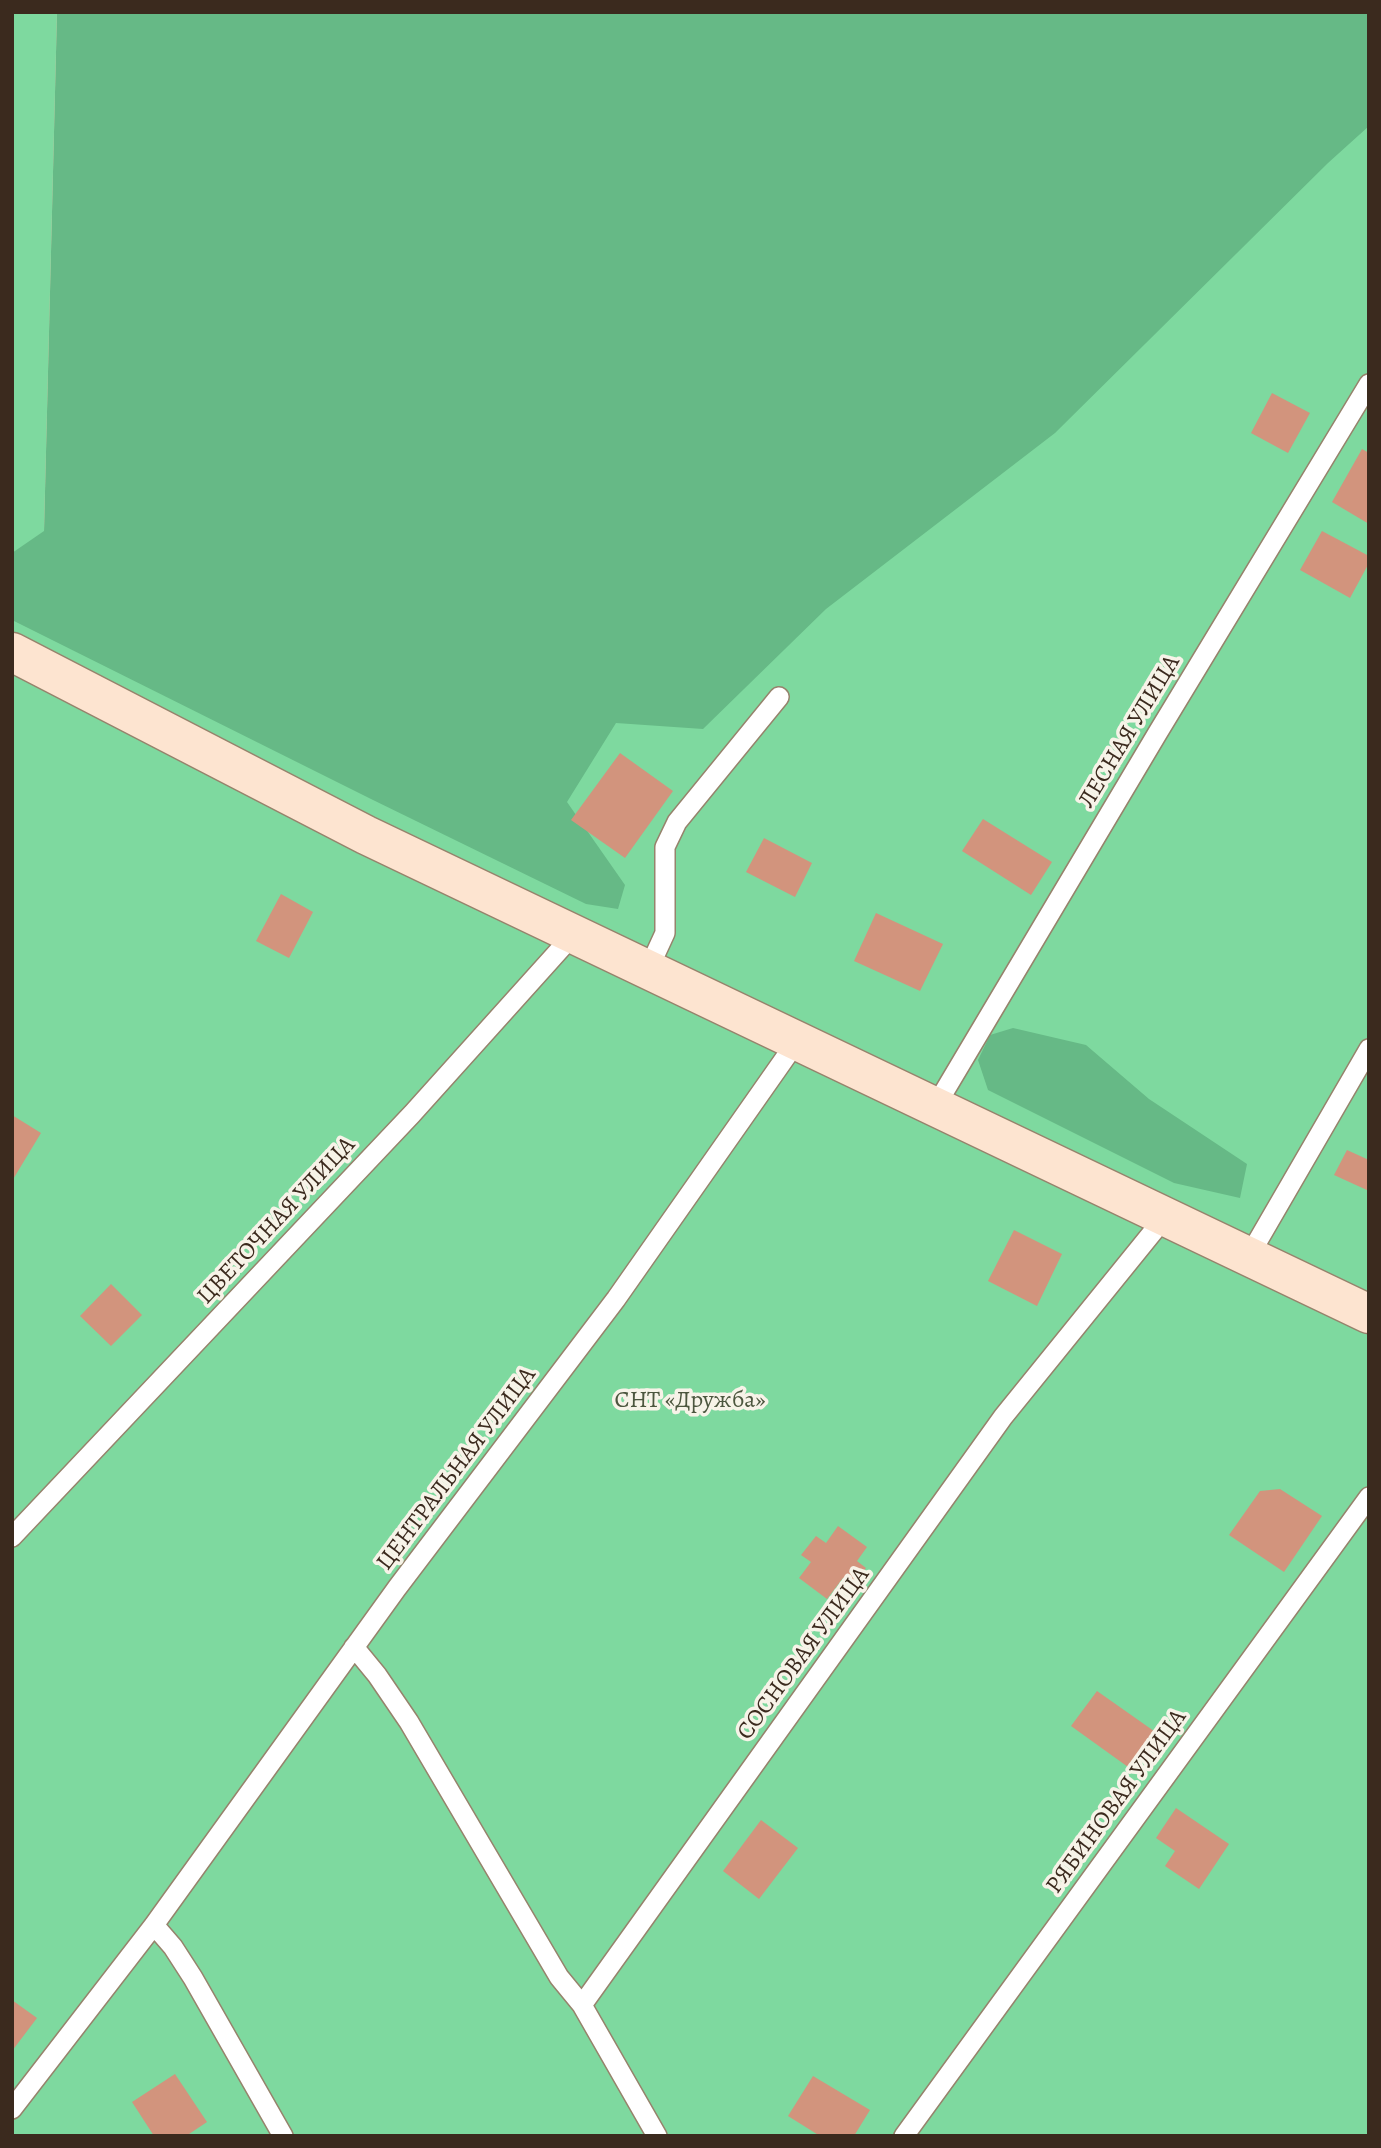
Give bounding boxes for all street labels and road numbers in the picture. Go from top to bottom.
street label: ЛЕСНАЯ УЛИЦА [1073,650,1187,814]
street label: ЦВЕТОЧНАЯ УЛИЦА [192,1131,362,1311]
street label: ЦЕНТРАЛЬНАЯ УЛИЦА [371,1362,543,1576]
street label: СОСНОВАЯ УЛИЦА [732,1562,876,1746]
street label: РЯБИНОВАЯ УЛИЦА [1041,1704,1193,1900]

